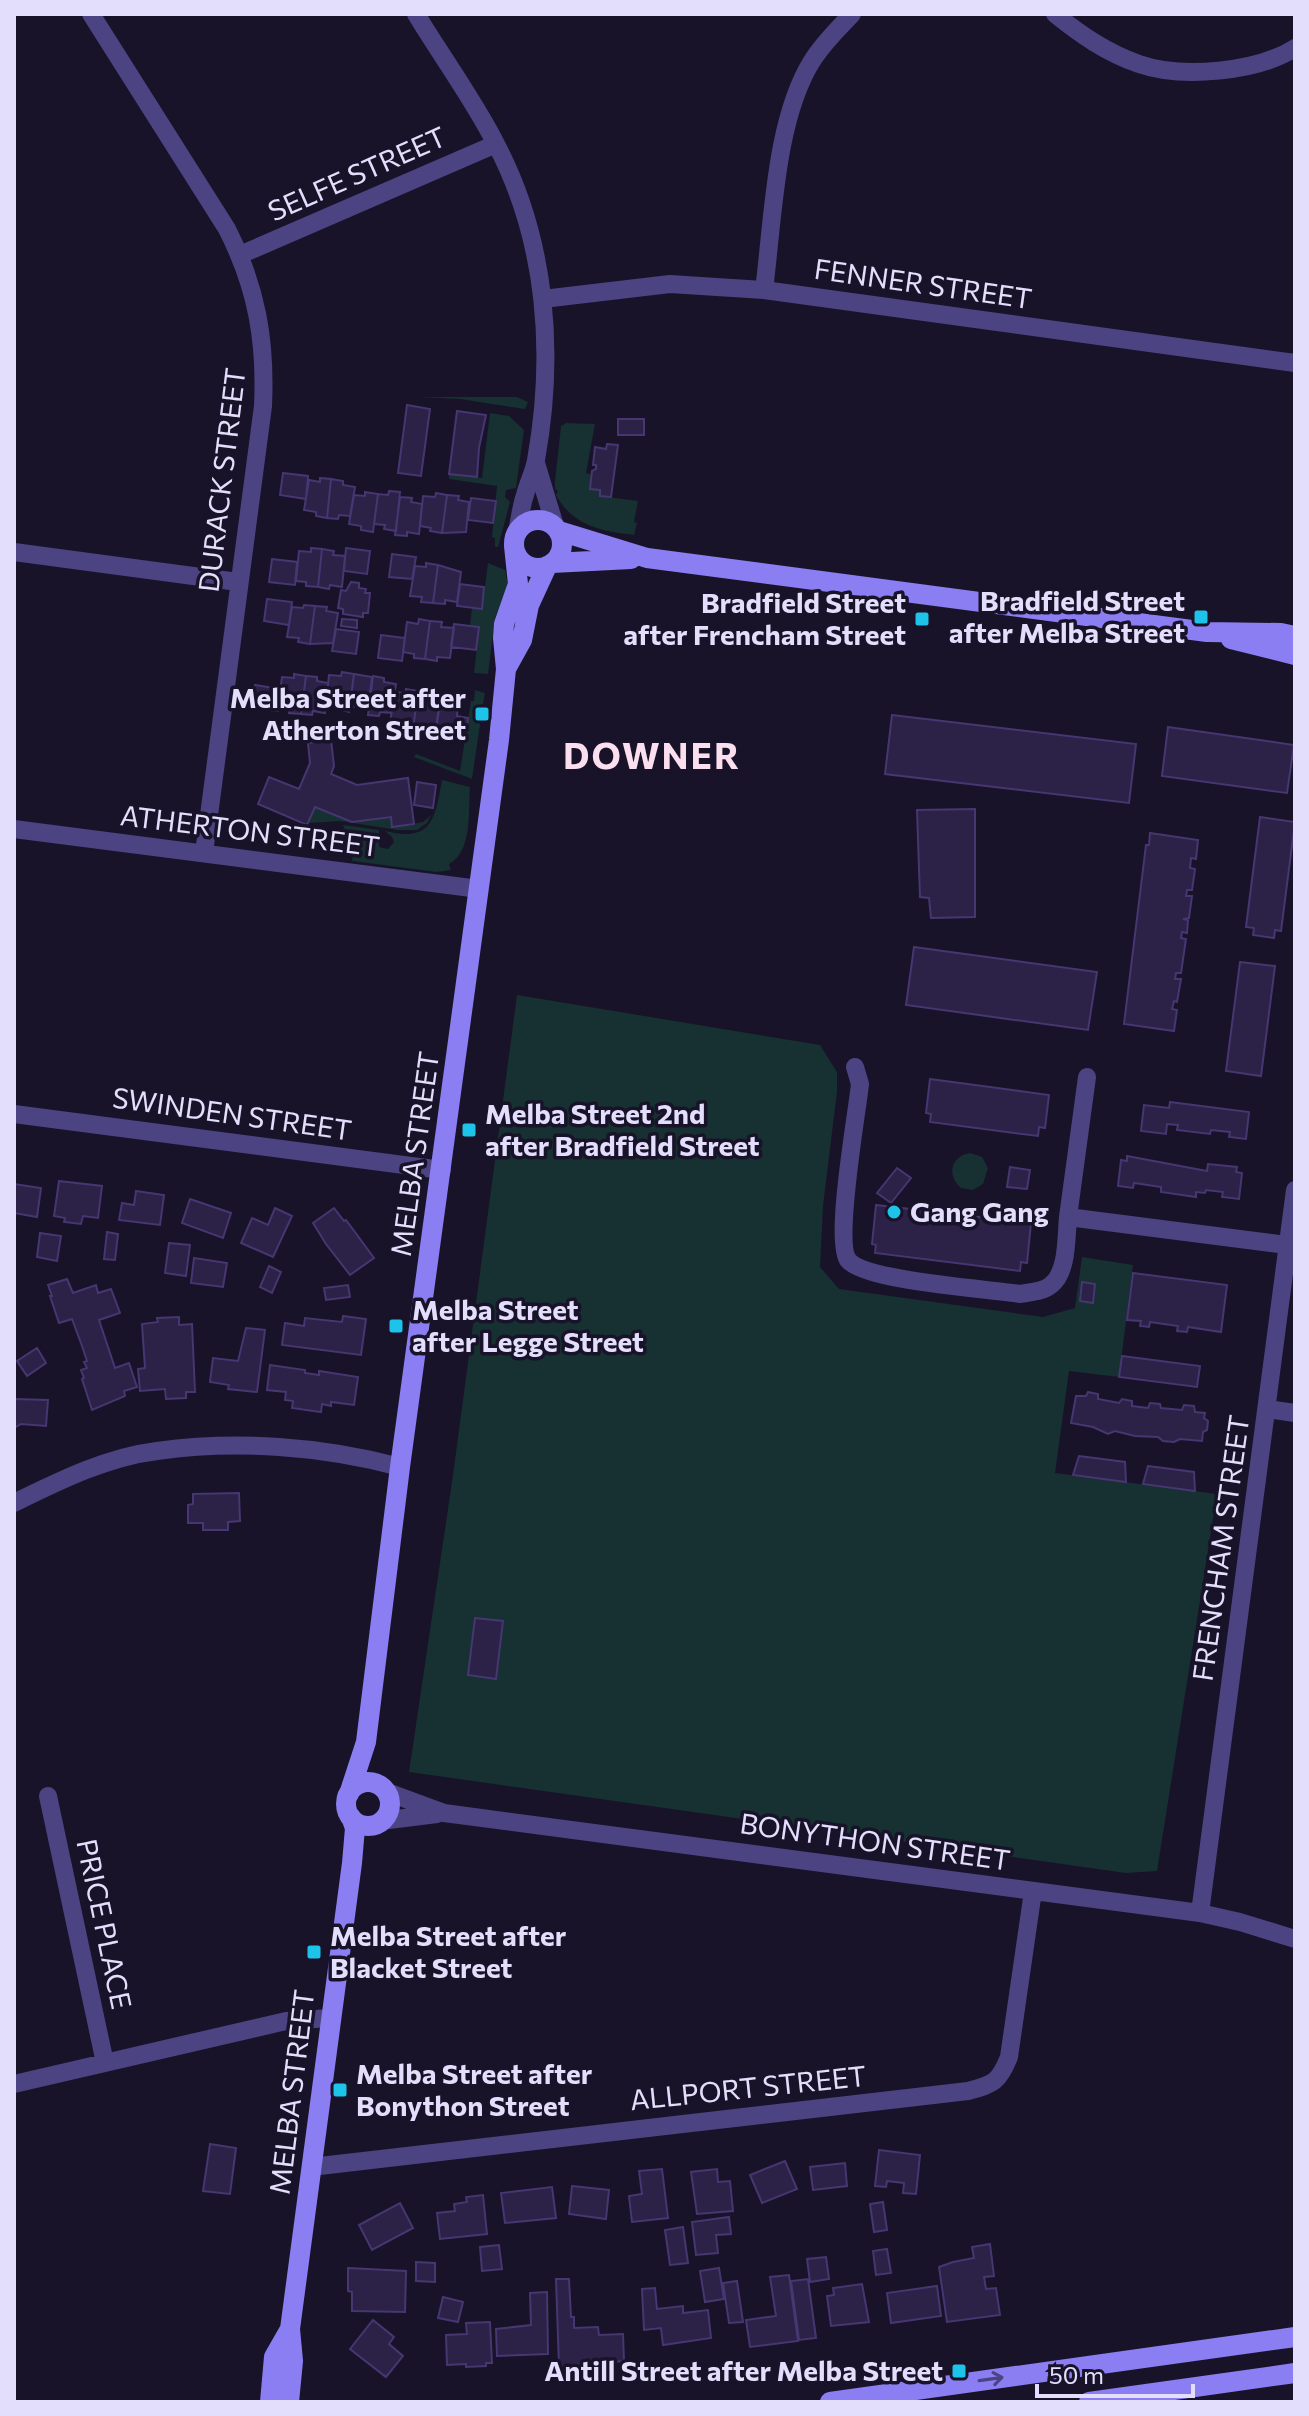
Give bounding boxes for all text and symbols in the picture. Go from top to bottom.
street label: SELFE STREET [262,119,451,227]
street label: FENNER STREET [812,251,1034,315]
street label: DURACK STREET [190,366,252,594]
place label: Bradfield Street after Melba Street [949,583,1185,649]
place label: Bradfield Street after Frencham Street [623,585,906,651]
marker: Bradfield Street after Melba Street [1192,608,1210,626]
marker: Bradfield Street after Frencham Street [913,610,931,628]
place label: Melba Street after Atherton Street [230,680,466,746]
marker: Melba Street after Atherton Street [473,705,491,723]
district label: DOWNER [563,732,741,776]
street label: ATHERTON STREET [119,797,382,863]
street label: MELBA STREET [383,1049,445,1258]
street label: SWINDEN STREET [110,1079,354,1147]
place label: Melba Street 2nd after Bradfield Street [485,1096,760,1162]
marker: Melba Street 2nd after Bradfield Street [460,1121,478,1139]
place label: Gang Gang [910,1194,1049,1228]
marker: Gang Gang [885,1203,903,1221]
place label: Melba Street after Legge Street [412,1292,644,1358]
marker: Melba Street after Legge Street [387,1317,405,1335]
street label: FRENCHAM STREET [1185,1413,1256,1683]
street label: BONYTHON STREET [738,1805,1013,1877]
street label: PRICE PLACE [70,1836,140,2012]
place label: Melba Street after Blacket Street [330,1918,567,1984]
marker: Melba Street after Blacket Street [305,1943,323,1961]
street label: MELBA STREET [262,1987,320,2196]
place label: Melba Street after Bonython Street [356,2056,593,2122]
street label: ALLPORT STREET [628,2058,868,2116]
marker: Melba Street after Bonython Street [331,2081,349,2099]
scale bar [1037,2348,1193,2398]
place label: Antill Street after Melba Street [544,2353,943,2387]
text: 50 m [1049,2360,1104,2389]
marker: Antill Street after Melba Street [950,2362,968,2380]
one-way arrow [977,2371,1003,2386]

